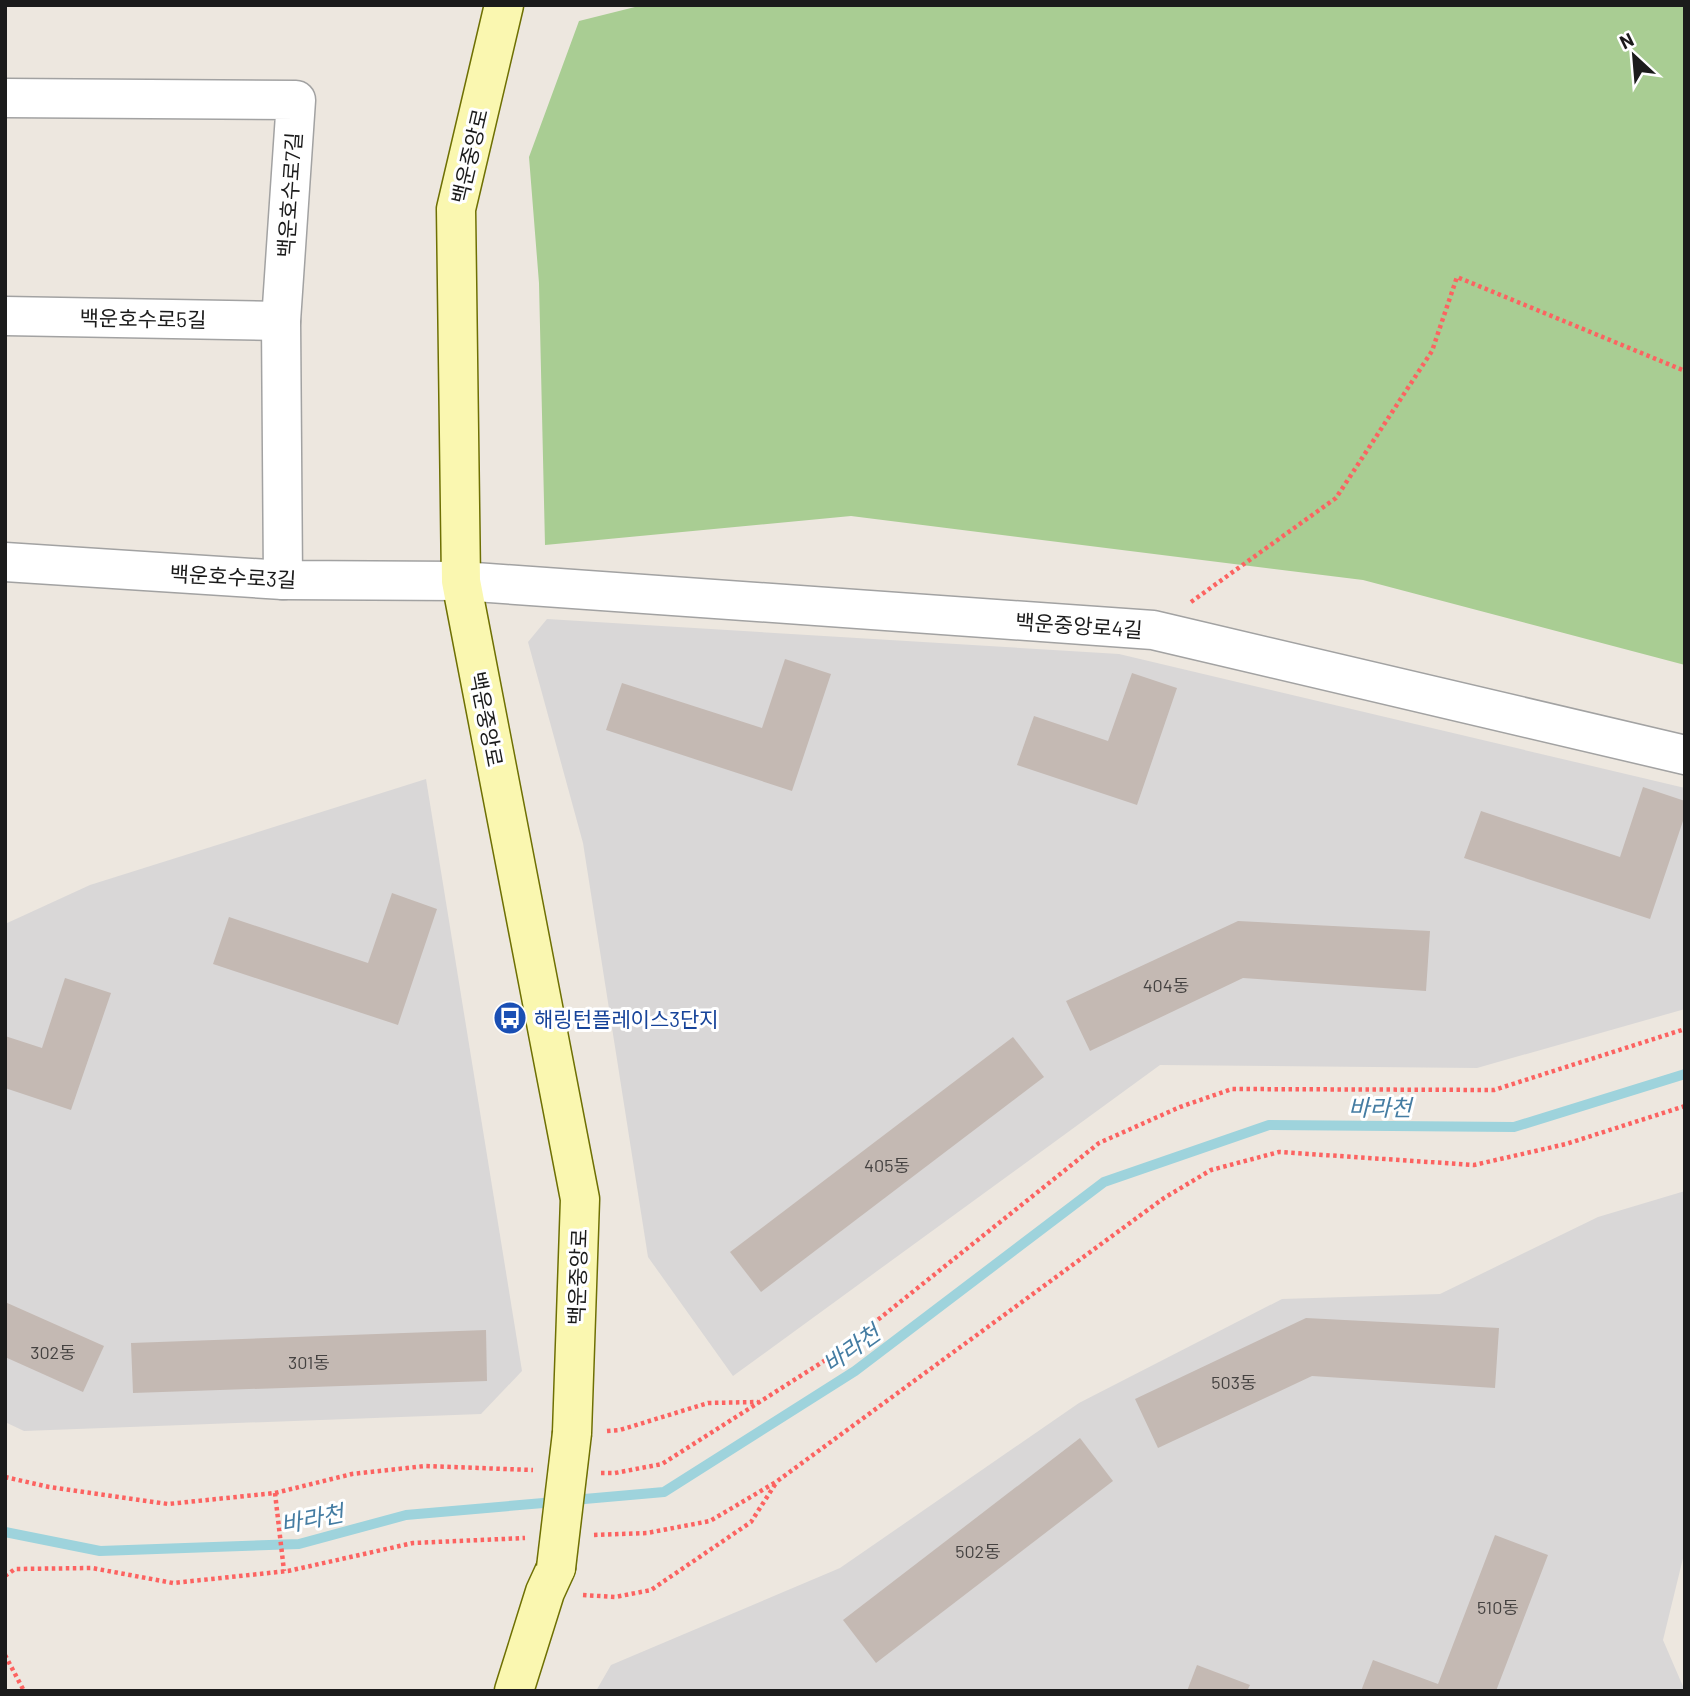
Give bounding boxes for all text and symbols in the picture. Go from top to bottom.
north arrow [1599,21,1669,91]
text: N [1616,27,1637,53]
street label: 백운중앙로 [446,106,492,206]
street label: 백운호수로7길 [272,131,306,259]
street label: 백운호수로5길 [79,304,207,332]
street label: 백운호수로3길 [169,560,297,592]
street label: 백운중앙로4길 [1015,608,1143,642]
street label: 백운중앙로 [466,669,508,769]
house number: 404동 [1143,974,1189,996]
bus stop icon: 해링턴플레이스3단지 [491,999,529,1037]
place label: 해링턴플레이스3단지 [534,1006,719,1031]
water label: 바라천 [1348,1093,1415,1121]
house number: 405동 [864,1154,910,1176]
street label: 백운중앙로 [563,1228,591,1326]
water label: 바라천 [817,1317,887,1378]
house number: 302동 [30,1341,76,1363]
house number: 301동 [288,1351,330,1373]
house number: 503동 [1211,1371,1257,1393]
water label: 바라천 [278,1498,349,1538]
house number: 502동 [955,1540,1001,1562]
house number: 510동 [1477,1596,1519,1618]

